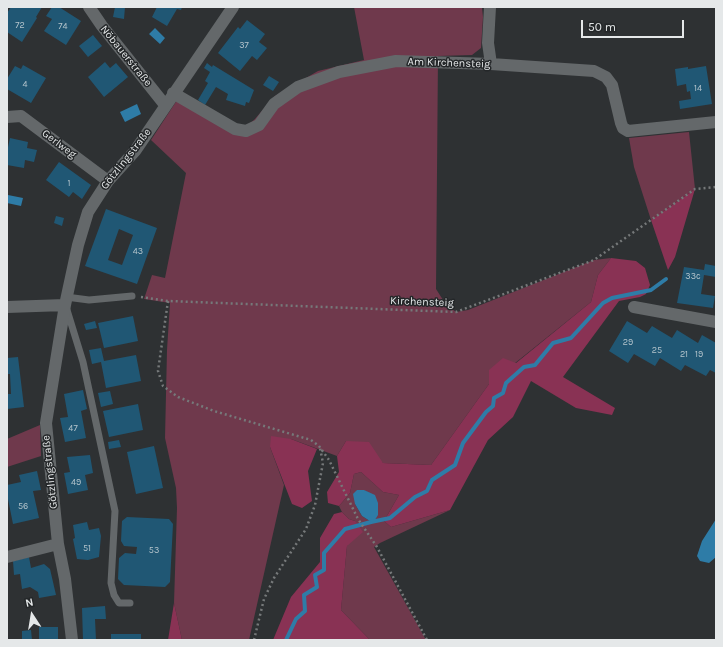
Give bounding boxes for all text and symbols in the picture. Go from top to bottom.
scale bar [583,12,686,38]
house number: 72 [15,20,25,30]
text: 50 m [588,20,616,34]
house number: 74 [58,21,68,31]
street label: Nöbauerstraße [97,23,155,89]
house number: 37 [239,40,249,50]
street label: Am Kirchensteig [407,55,491,71]
house number: 4 [22,79,28,89]
house number: 14 [694,83,702,93]
street label: Götzlingstraße [98,126,154,192]
street label: Gerlweg [39,127,79,161]
house number: 1 [68,178,70,188]
house number: 43 [133,246,143,256]
house number: 33c [685,271,701,281]
street label: Kirchensteig [390,294,454,310]
house number: 29 [623,337,633,347]
house number: 25 [652,345,662,355]
house number: 21 [680,349,688,359]
house number: 19 [695,349,703,359]
house number: 47 [68,423,78,433]
street label: Götzlingstraße [40,435,60,509]
house number: 49 [71,477,81,487]
house number: 56 [18,501,28,511]
house number: 51 [83,543,91,553]
house number: 53 [149,545,159,555]
north arrow [12,595,52,635]
text: N [24,596,35,610]

